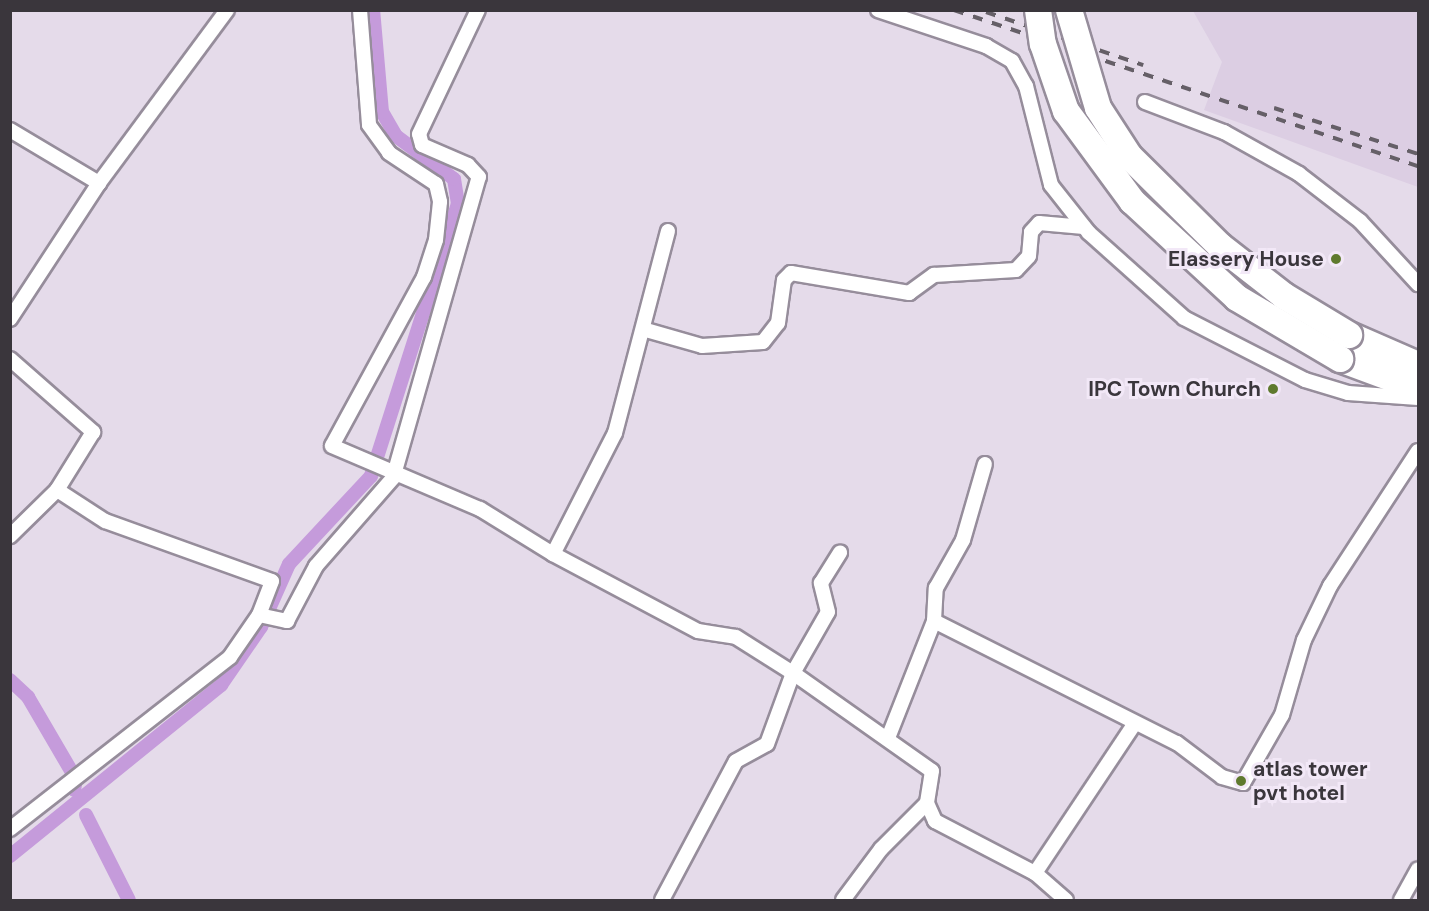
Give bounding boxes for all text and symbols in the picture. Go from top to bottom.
place label: Elassery House [1168,246,1324,272]
marker: Elassery House [1329,252,1343,266]
place label: IPC Town Church [1088,376,1261,402]
marker: IPC Town Church [1266,382,1280,396]
place label: atlas tower pvt hotel [1253,756,1368,806]
marker: atlas tower pvt hotel [1234,774,1248,788]

